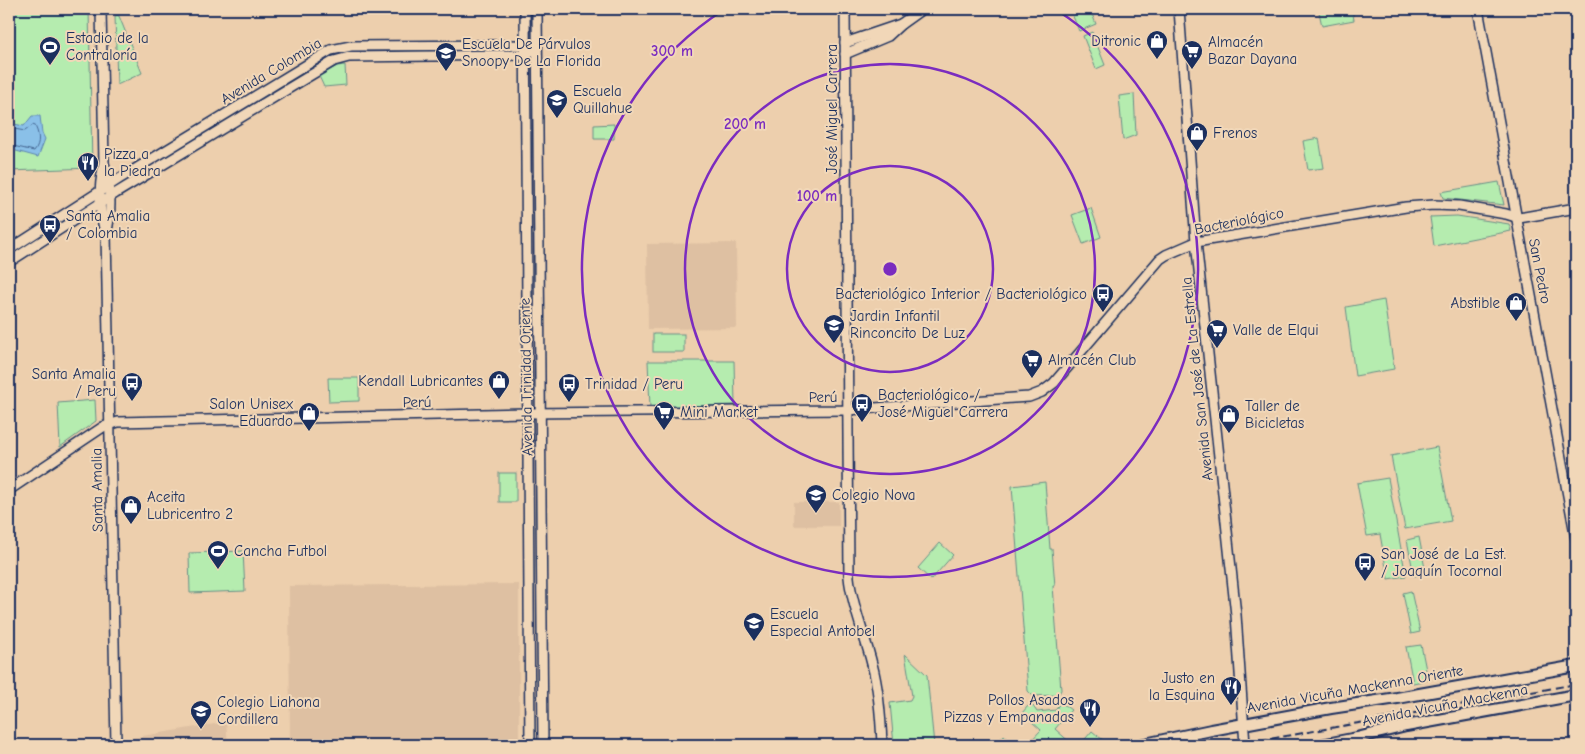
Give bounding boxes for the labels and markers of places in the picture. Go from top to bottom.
place label: Estadio de la Contraloría [66,29,149,64]
shop icon: Ditronic [1145,29,1169,60]
place label: Ditronic [1091,32,1141,50]
place label: Almacén Bazar Dayana [1208,33,1297,68]
sports icon: Estadio de la Contraloría [38,35,62,66]
place label: Escuela De Párvulos Snoopy De La Florida [462,35,601,70]
supermarket icon: Almacén Bazar Dayana [1180,39,1204,70]
school or university icon: Escuela De Párvulos Snoopy De La Florida [434,41,458,72]
place label: Escuela Quillahue [573,82,633,117]
school or university icon: Escuela Quillahue [545,88,569,119]
shop icon: Frenos [1185,121,1209,152]
place label: Frenos [1213,124,1257,142]
place label: Pizza a la Piedra [104,145,161,180]
restaurant icon: Pizza a la Piedra [76,151,100,182]
place label: Santa Amalia / Colombia [66,207,150,242]
bus stop icon: Santa Amalia / Colombia [38,213,62,244]
centre of rings [881,260,899,278]
bus stop icon: Bacteriológico Interior / Bacteriológico [1091,282,1115,313]
place label: Bacteriológico Interior / Bacteriológico [835,285,1087,303]
shop icon: Abstible [1504,291,1528,322]
place label: Abstible [1451,294,1500,312]
place label: Jardin Infantil Rinconcito De Luz [850,307,965,342]
school or university icon: Jardin Infantil Rinconcito De Luz [822,313,846,344]
supermarket icon: Valle de Elqui [1205,318,1229,349]
place label: Valle de Elqui [1233,321,1319,339]
supermarket icon: Almacén Club [1020,348,1044,379]
place label: Almacén Club [1048,351,1136,369]
place label: Santa Amalia / Peru [32,365,116,400]
shop icon: Kendall Lubricantes [487,369,511,400]
bus stop icon: Santa Amalia / Peru [120,371,144,402]
place label: Kendall Lubricantes [358,372,483,390]
bus stop icon: Trinidad / Peru [557,372,581,403]
place label: Trinidad / Peru [585,375,683,393]
place label: Bacteriológico / José Miguel Carrera [878,386,1008,421]
bus stop icon: Bacteriológico / José Miguel Carrera [850,392,874,423]
place label: Salon Unisex Eduardo [210,395,294,430]
place label: Taller de Bicicletas [1245,397,1304,432]
supermarket icon: Mini Market [652,400,676,431]
shop icon: Salon Unisex Eduardo [297,401,321,432]
place label: Mini Market [680,403,758,421]
shop icon: Taller de Bicicletas [1217,403,1241,434]
school or university icon: Colegio Nova [804,483,828,514]
place label: Colegio Nova [832,486,916,504]
place label: Aceita Lubricentro 2 [147,488,233,523]
shop icon: Aceita Lubricentro 2 [119,494,143,525]
sports icon: Cancha Futbol [206,539,230,570]
place label: Cancha Futbol [234,542,327,560]
place label: San José de La Est. / Joaquín Tocornal [1381,545,1506,580]
bus stop icon: San José de La Est. / Joaquín Tocornal [1353,551,1377,582]
place label: Escuela Especial Antobel [770,605,875,640]
school or university icon: Escuela Especial Antobel [742,611,766,642]
place label: Justo en la Esquina [1149,669,1215,704]
restaurant icon: Justo en la Esquina [1219,675,1243,706]
place label: Pollos Asados Pizzas y Empanadas [944,691,1074,726]
place label: Colegio Liahona Cordillera [217,693,320,728]
restaurant icon: Pollos Asados Pizzas y Empanadas [1078,697,1102,728]
school or university icon: Colegio Liahona Cordillera [189,699,213,730]

